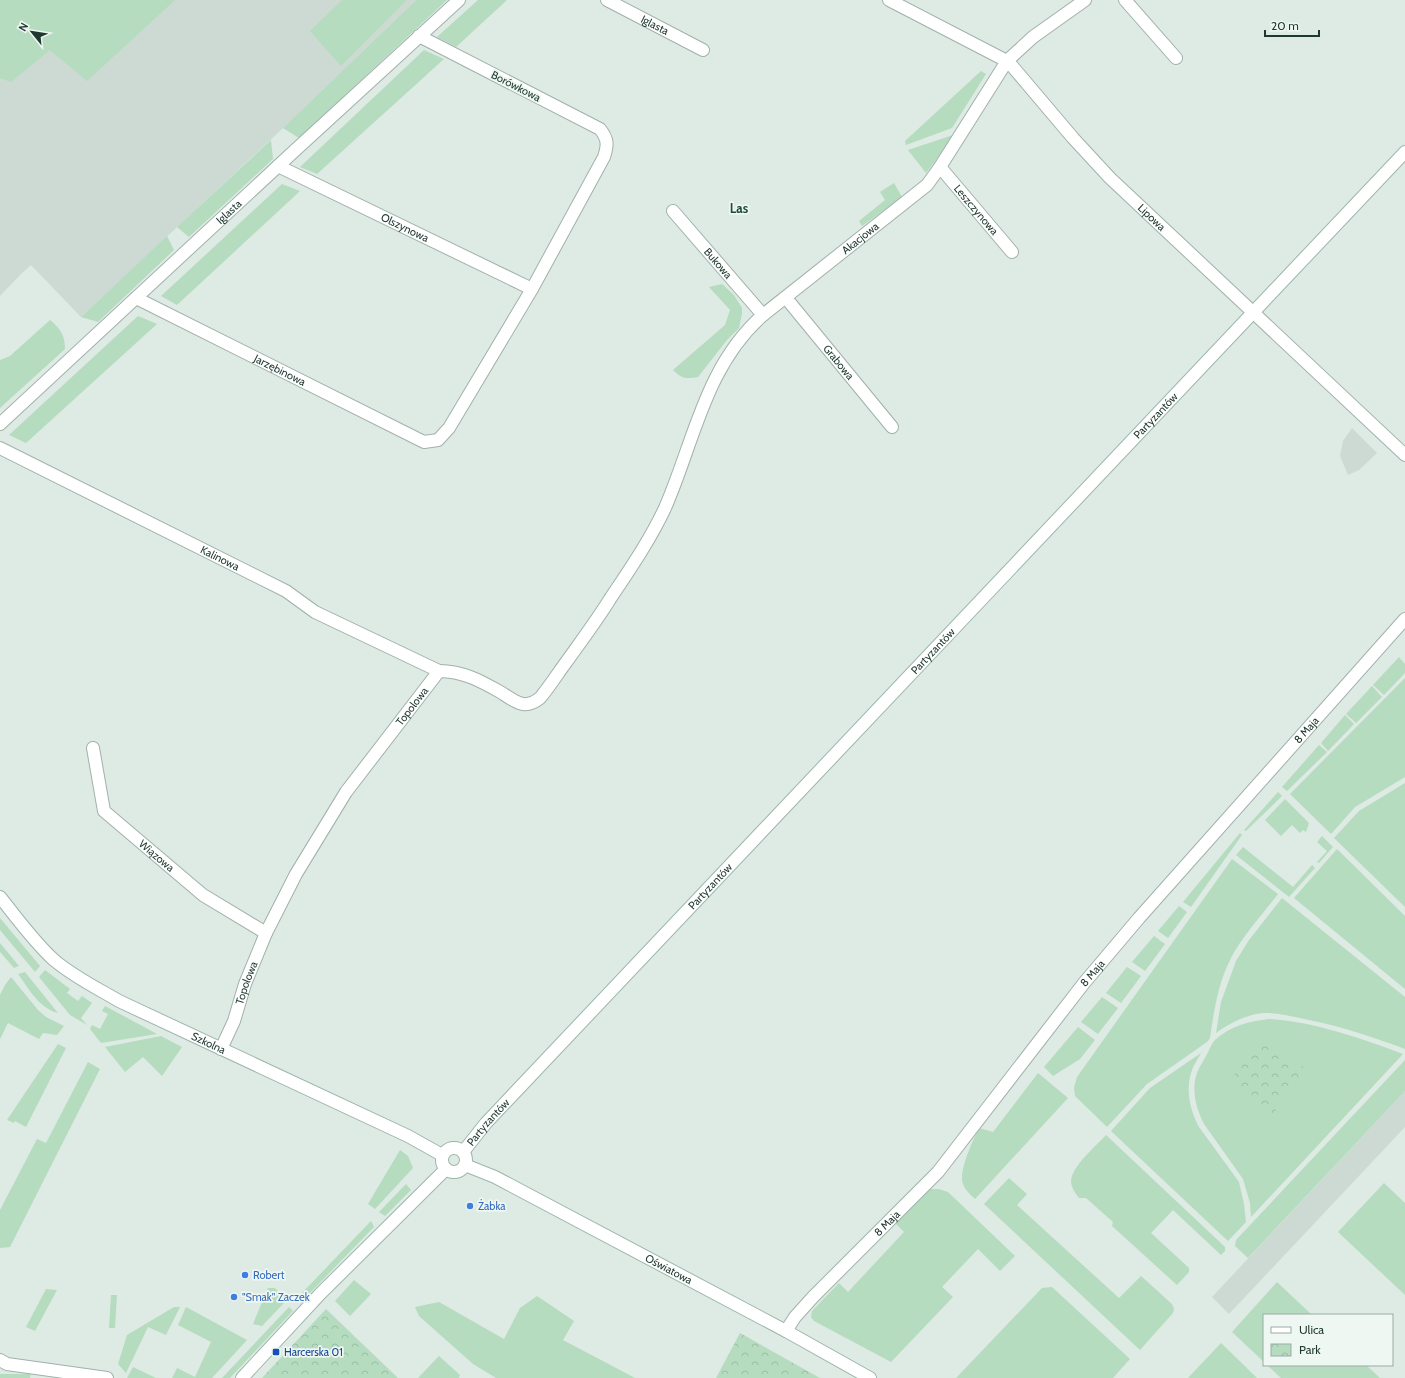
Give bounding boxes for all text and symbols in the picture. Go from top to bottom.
north arrow [12,12,52,52]
street label: Iglasta [639,12,672,38]
scale bar [1265,12,1319,38]
text: 20 m [1271,18,1299,33]
text: N [15,20,31,34]
street label: Borówkowa [489,68,544,105]
street label: Leszczynowa [951,182,1002,238]
street label: Iglasta [213,196,245,227]
district label: Las [730,200,749,216]
street label: Lipowa [1135,201,1169,234]
street label: Olszynowa [379,210,432,245]
street label: Akacjowa [839,219,882,257]
street label: Bukowa [701,245,736,282]
street label: Grabowa [820,342,858,383]
street label: Jarzębinowa [251,351,309,389]
street label: Partyzantów [1130,390,1181,442]
street label: Kalinowa [198,542,243,574]
street label: Partyzantów [908,625,958,677]
street label: Topolowa [393,684,432,728]
street label: 8 Maja [1291,713,1322,746]
street label: Wiązowa [136,837,178,875]
street label: Partyzantów [685,860,735,912]
street label: 8 Maja [1077,956,1108,990]
street label: Topolowa [232,958,261,1006]
street label: Szkolna [189,1029,229,1057]
street label: Partyzantów [464,1096,513,1149]
place label: Żabka [478,1199,506,1213]
marker: Żabka [465,1201,475,1211]
street label: 8 Maja [871,1207,903,1239]
street label: Oświatowa [643,1251,695,1288]
place label: Robert [253,1268,285,1282]
marker: Robert [240,1270,250,1280]
place label: "Smak" Zaczek [242,1290,310,1304]
marker: "Smak" Zaczek [229,1292,239,1302]
legend [1263,1314,1393,1366]
text: Ulica [1299,1322,1324,1337]
text: Park [1299,1342,1321,1357]
place label: Harcerska 01 [284,1345,343,1359]
marker: Harcerska 01 [271,1347,281,1357]

